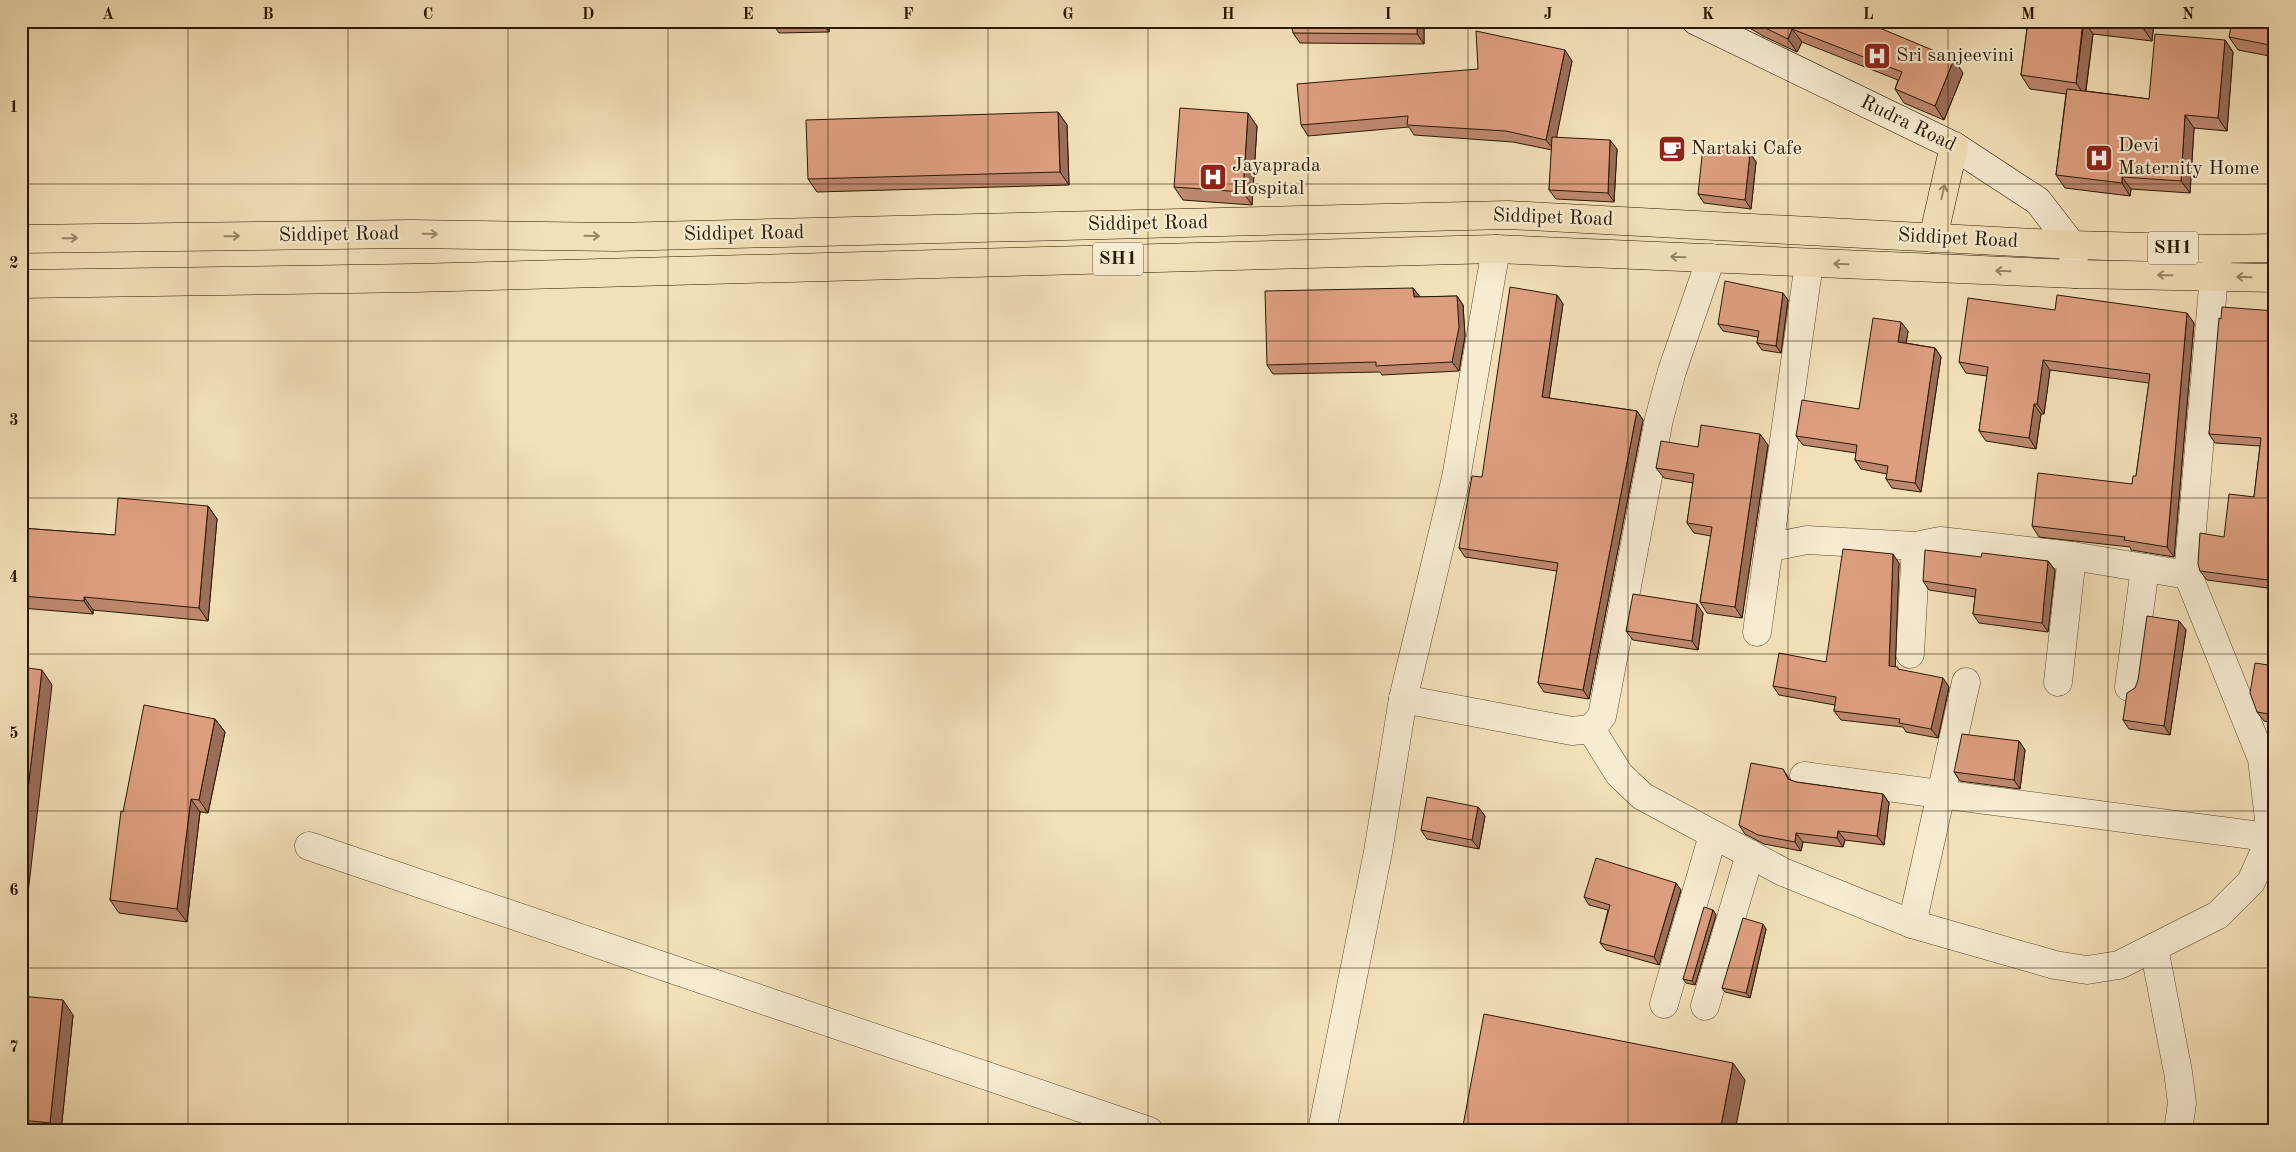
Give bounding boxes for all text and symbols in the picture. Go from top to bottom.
text: A [102,7,114,23]
text: B [262,7,274,23]
text: C [423,7,433,23]
text: D [582,7,594,23]
text: E [742,7,754,23]
text: F [903,7,914,23]
text: G [1062,7,1074,23]
text: H [1221,7,1235,23]
text: I [1384,7,1392,23]
text: J [1544,7,1553,23]
text: K [1702,7,1714,23]
text: L [1863,7,1874,23]
text: M [2021,7,2035,23]
text: N [2182,7,2195,23]
hospital icon: Sri sanjeevini [1862,41,1892,71]
place label: Sri sanjeevini [1896,46,2014,66]
street label: Rudra Road [1857,92,1959,156]
text: 1 [9,100,19,116]
cafe icon: Nartaki Cafe [1657,134,1687,164]
place label: Devi Maternity Home [2118,136,2259,179]
place label: Nartaki Cafe [1691,139,1802,159]
hospital icon: Devi Maternity Home [2084,143,2114,173]
place label: Jayaprada Hospital [1232,156,1321,199]
hospital icon: Jayaprada Hospital [1198,162,1228,192]
one-way arrow [1939,184,1949,200]
street label: Siddipet Road [1492,206,1614,230]
street label: Siddipet Road [1087,213,1209,235]
street label: Siddipet Road [683,223,805,245]
street label: Siddipet Road [278,224,400,246]
street label: Siddipet Road [1897,226,2019,252]
one-way arrow [422,229,438,239]
one-way arrow [224,231,240,241]
one-way arrow [584,232,600,241]
road number: SH1 [2148,232,2198,264]
one-way arrow [62,233,78,243]
road number: SH1 [1093,242,1143,276]
one-way arrow [1670,252,1686,262]
text: 2 [9,256,19,272]
one-way arrow [1833,259,1849,269]
one-way arrow [1995,266,2011,275]
one-way arrow [2158,270,2174,280]
one-way arrow [2237,272,2253,282]
text: 3 [9,413,19,429]
text: 4 [9,570,19,586]
text: 5 [9,726,19,742]
text: 6 [9,883,19,899]
text: 7 [9,1040,19,1056]

